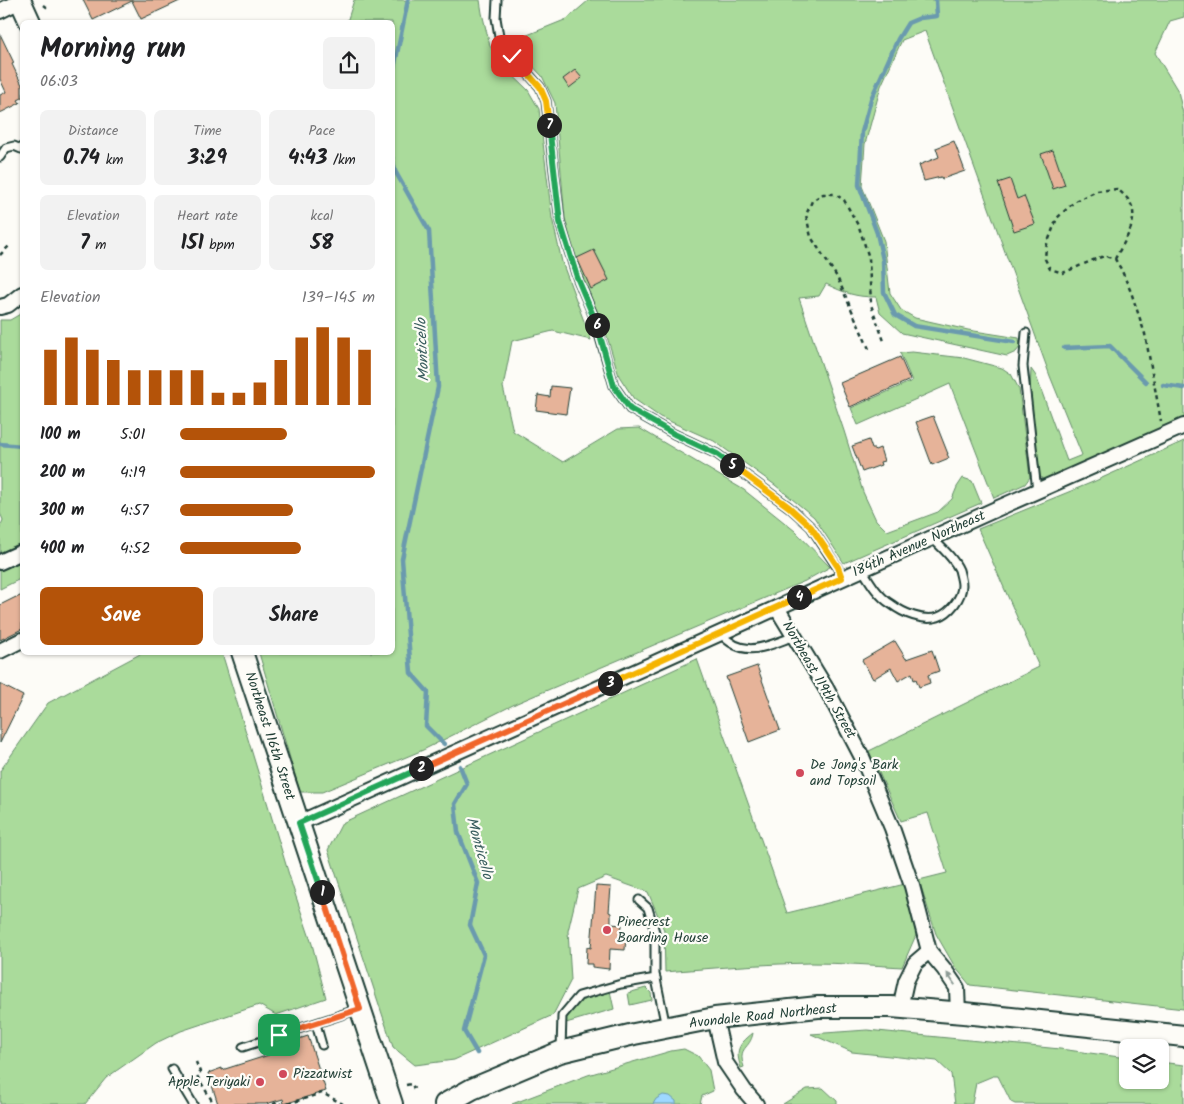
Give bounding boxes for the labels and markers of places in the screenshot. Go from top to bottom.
pin [491,35,533,77]
pin: 7 [536,112,562,138]
pin: 6 [584,312,610,338]
pin: 5 [720,452,744,478]
pin: 4 [786,584,812,610]
pin: 3 [598,670,622,696]
place label: De Jong's Bark and Topsoil [810,754,899,792]
pin: 2 [408,756,434,780]
marker: De Jong's Bark and Topsoil [794,767,806,779]
pin: 1 [310,880,334,904]
place label: Pinecrest Boarding House [617,911,709,949]
marker: Pinecrest Boarding House [601,924,613,936]
pin [258,1014,300,1056]
place label: Pizzatwist [293,1063,353,1085]
marker: Pizzatwist [277,1068,289,1080]
place label: Apple Teriyaki [168,1071,251,1093]
marker: Apple Teriyaki [254,1076,266,1088]

